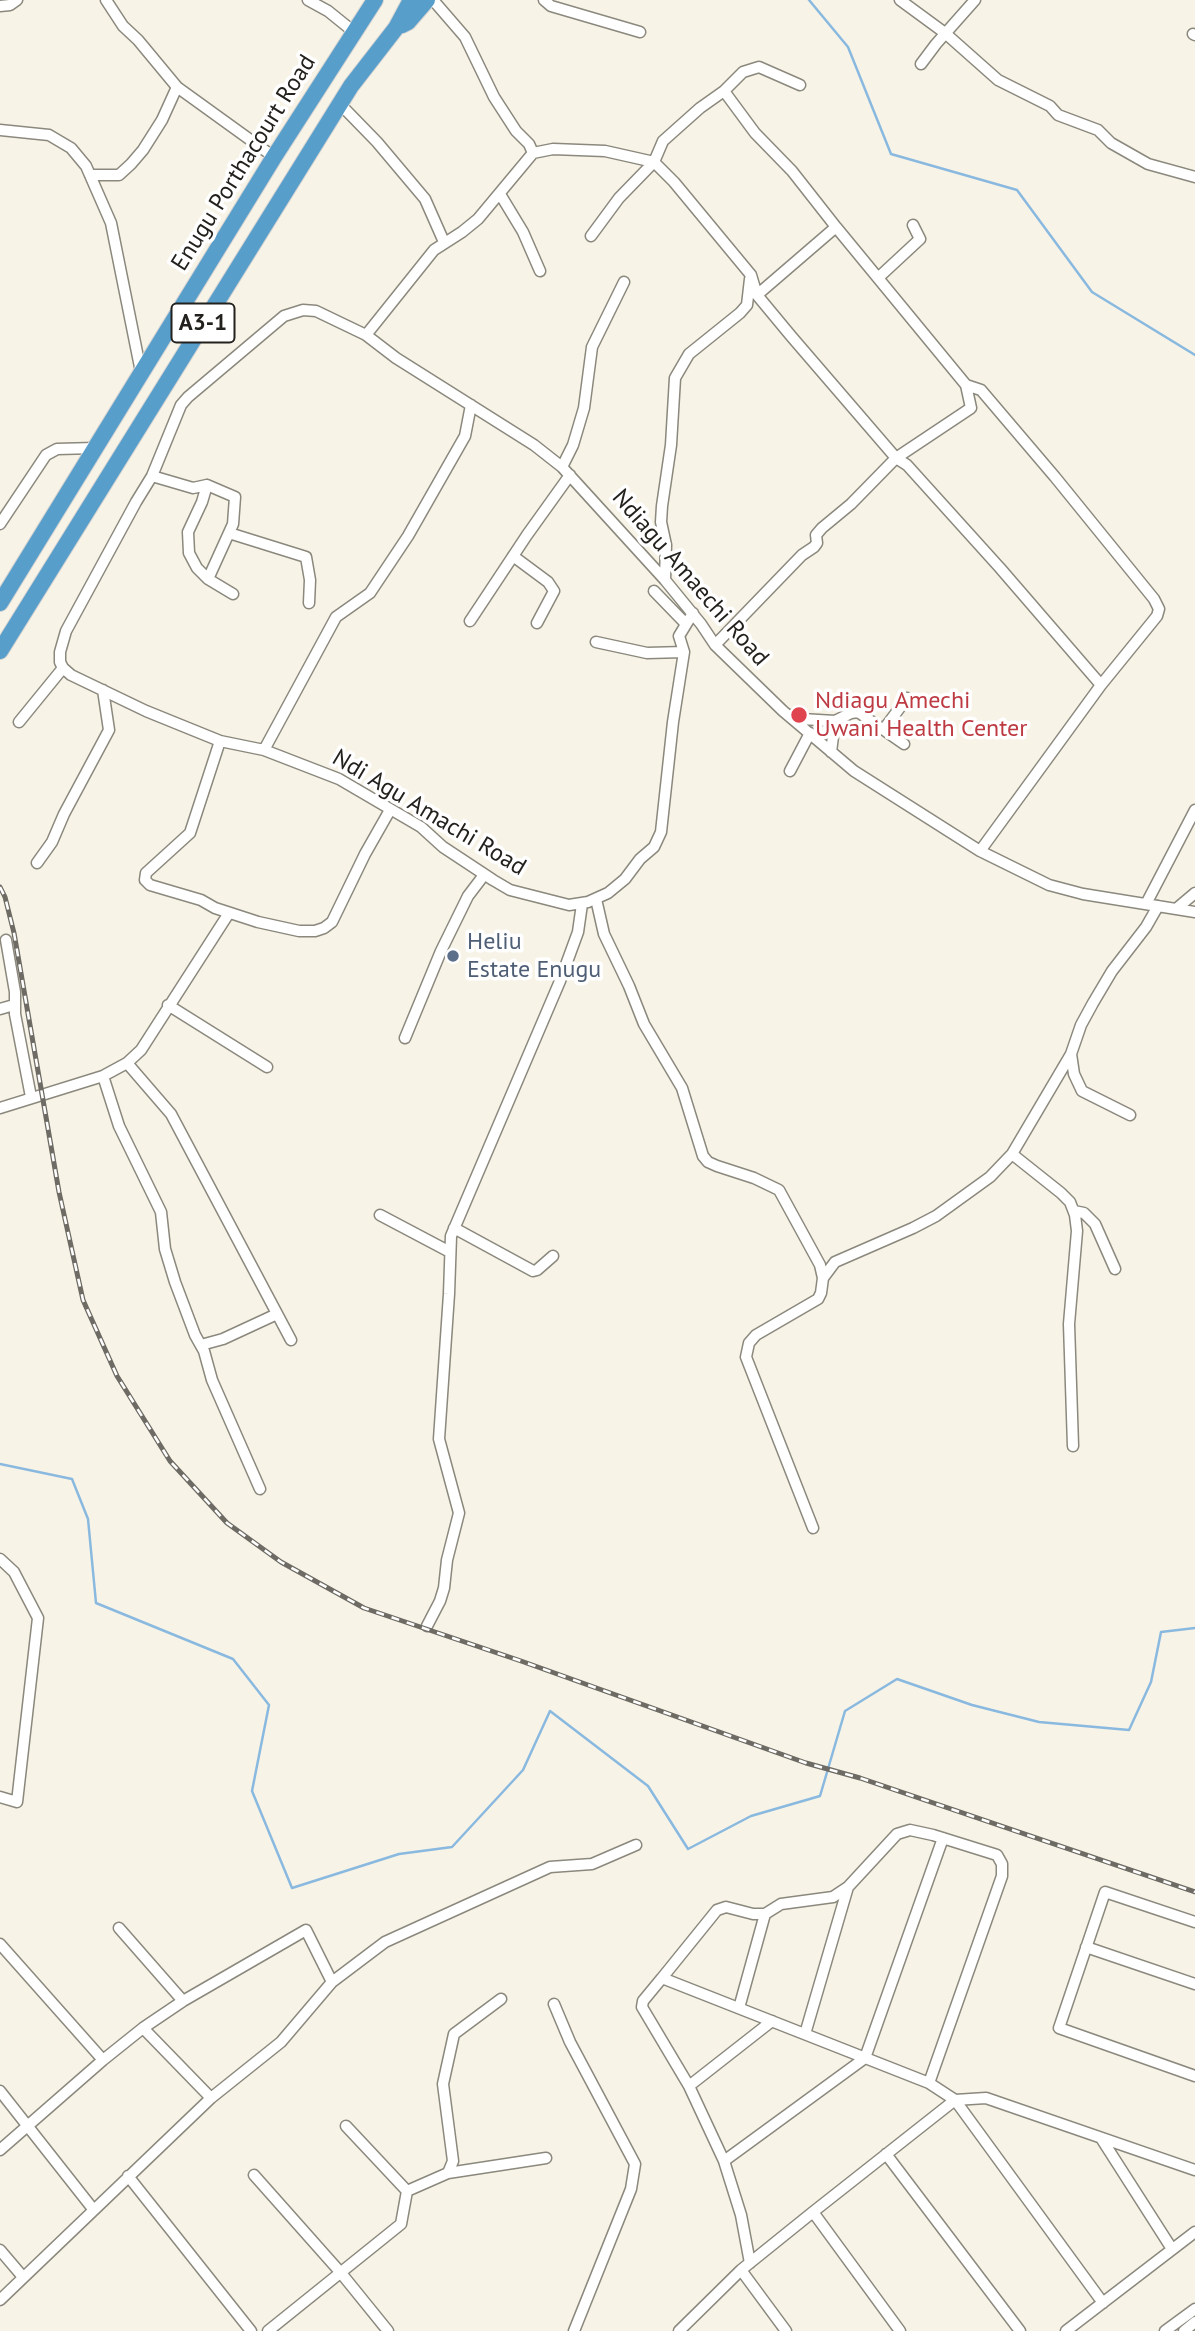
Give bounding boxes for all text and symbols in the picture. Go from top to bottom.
street label: Enugu Porthacourt Road [166,50,322,276]
road number: A3-1 [172,304,234,342]
street label: Ndiagu Amaechi Road [605,484,775,672]
place label: Ndiagu Amechi Uwani Health Center [815,687,1027,743]
marker: Ndiagu Amechi Uwani Health Center [789,705,809,725]
street label: Ndi Agu Amachi Road [327,744,531,882]
place label: Heliu Estate Enugu [467,928,601,984]
marker: Heliu Estate Enugu [445,948,461,964]

